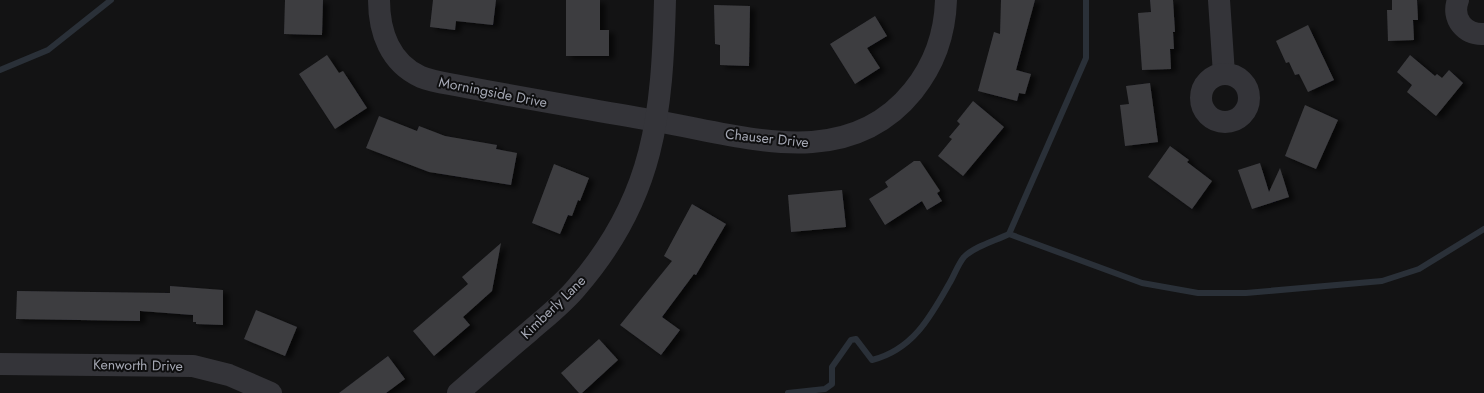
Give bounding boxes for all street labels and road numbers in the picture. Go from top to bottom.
street label: Morningside Drive [437,72,549,112]
street label: Chauser Drive [724,124,810,152]
street label: Kimberly Lane [516,271,590,343]
street label: Kenworth Drive [93,354,183,376]

